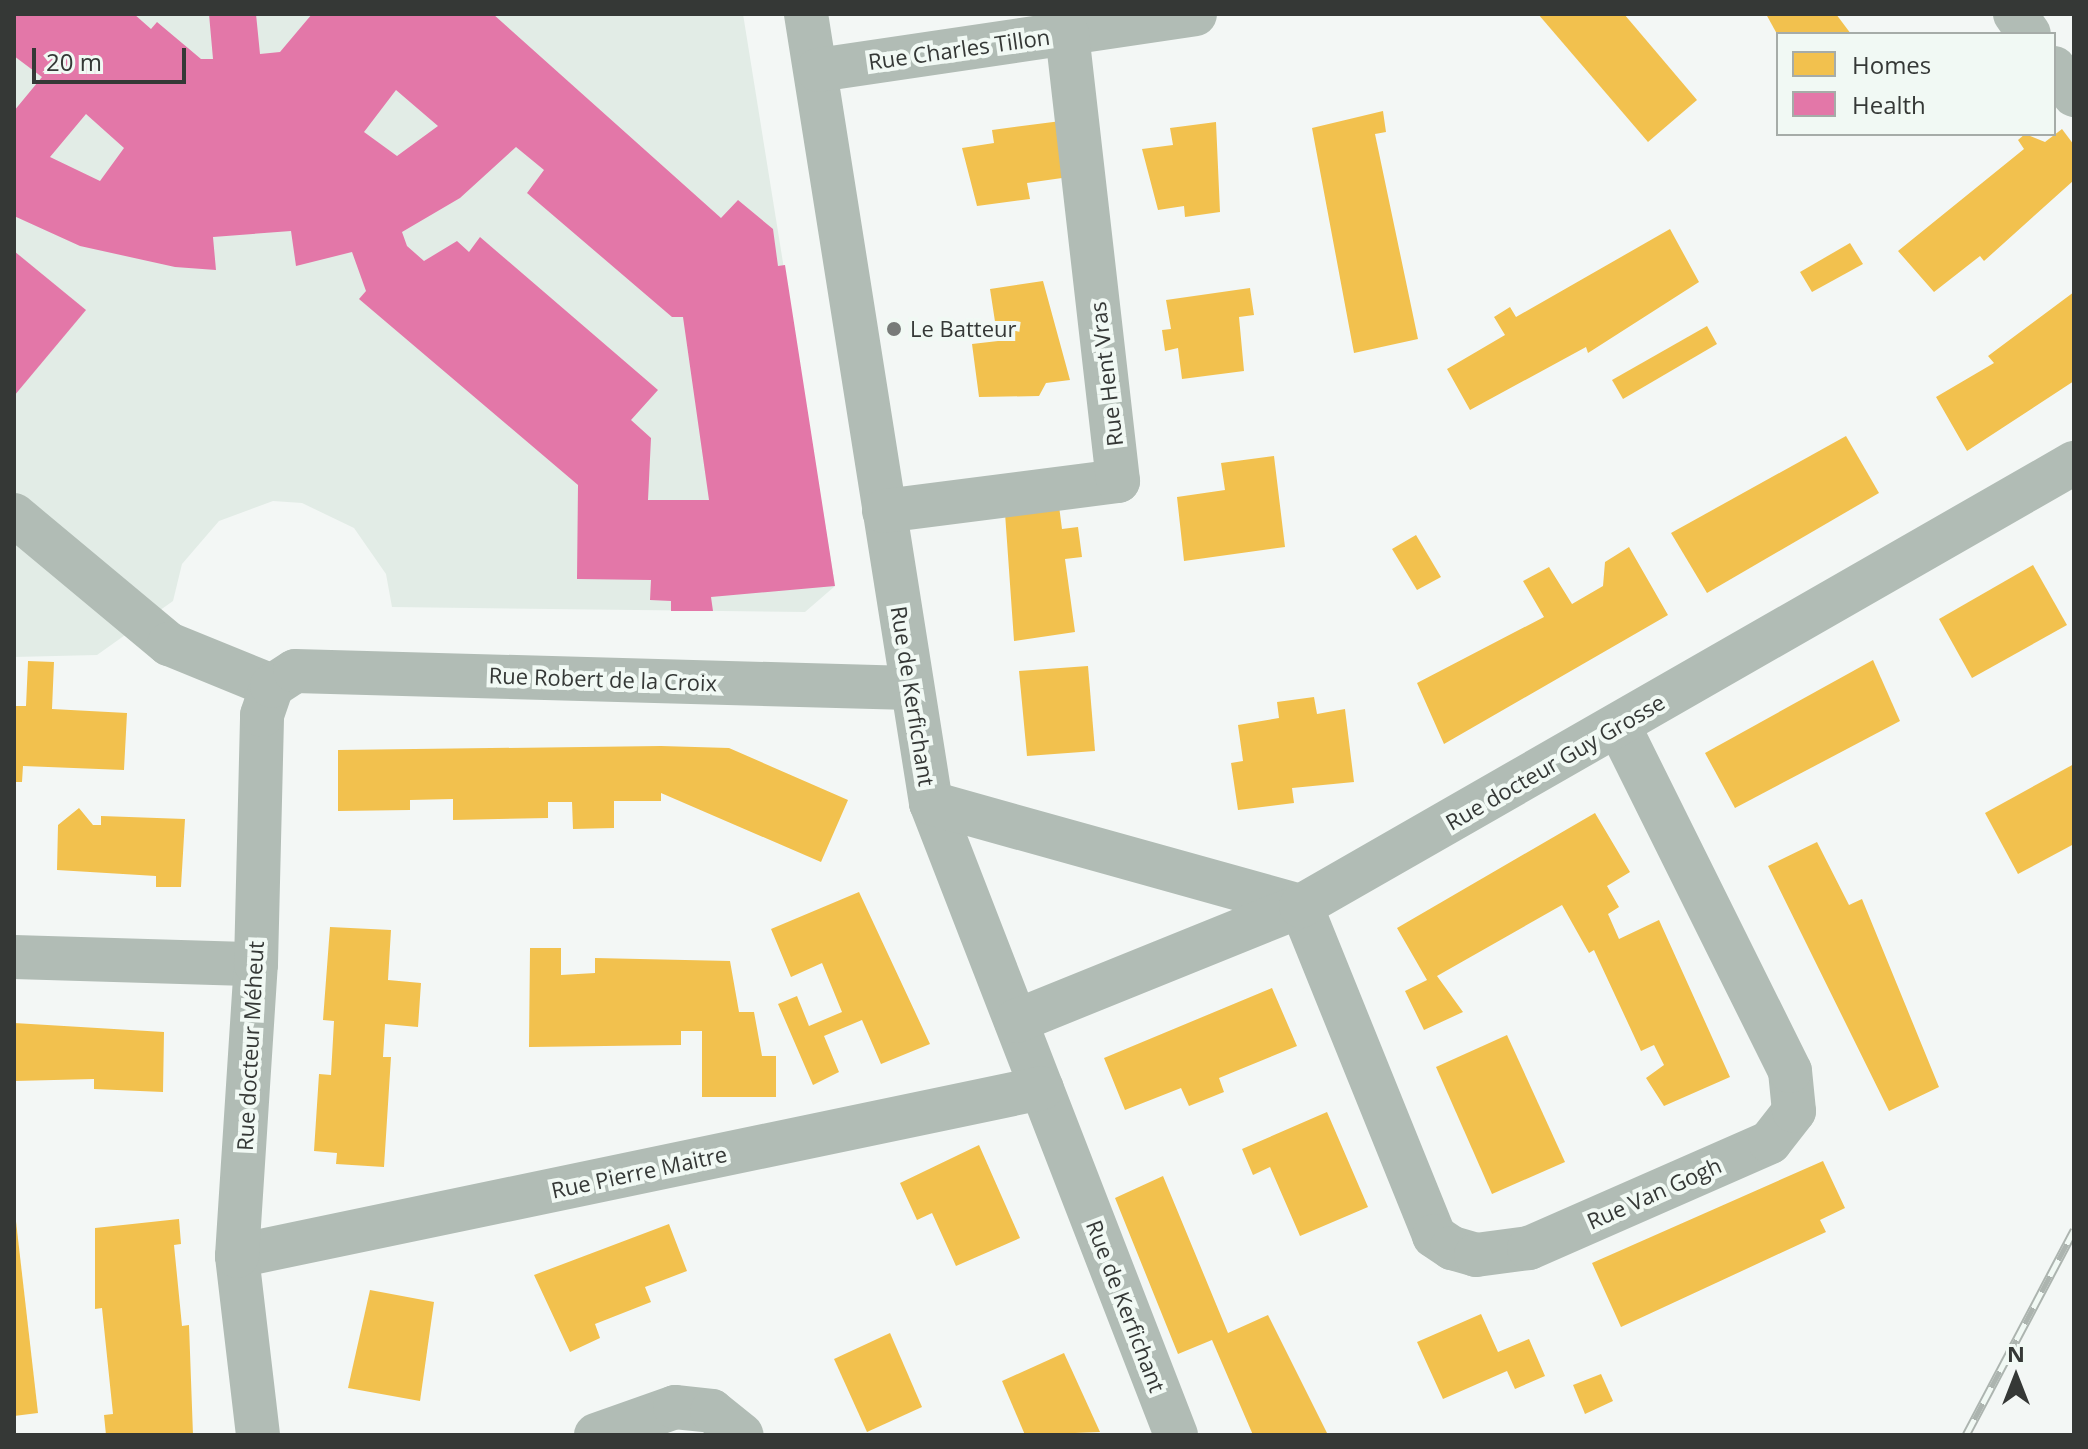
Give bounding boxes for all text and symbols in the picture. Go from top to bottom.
street label: Rue Charles Tillon [866,23,1052,75]
scale bar [36,32,190,82]
legend [1776,32,2056,136]
text: 20 m [46,45,102,78]
text: Homes [1852,48,1931,81]
text: Health [1852,88,1926,121]
street label: Rue Hent Vras [1084,300,1128,448]
place label: Le Batteur [910,316,1017,342]
marker: Le Batteur [885,320,903,338]
street label: Rue de Kerfichant [886,604,940,788]
street label: Rue Robert de la Croix [488,662,718,696]
street label: Rue docteur Guy Grosse [1441,688,1669,836]
street label: Rue docteur Méheut [231,940,269,1152]
street label: Rue Pierre Maitre [549,1140,729,1204]
street label: Rue Van Gogh [1583,1152,1725,1234]
street label: Rue de Kerfichant [1081,1216,1171,1396]
north arrow [1976,1337,2056,1417]
text: N [2007,1338,2025,1368]

